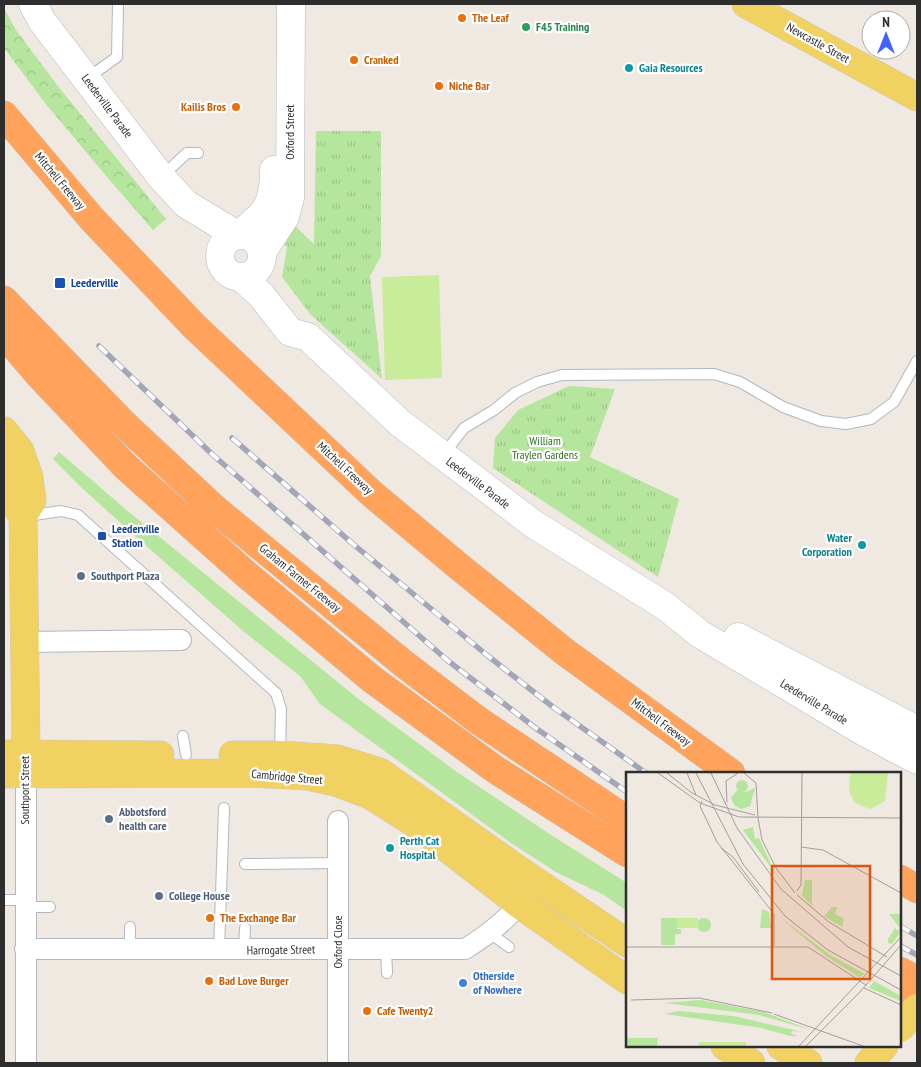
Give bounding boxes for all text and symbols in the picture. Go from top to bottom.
place label: The Leaf [472,10,510,25]
north arrow [861,10,911,60]
marker: The Leaf [456,12,468,24]
text: N [882,13,890,31]
place label: F45 Training [536,19,589,34]
street label: Newcastle Street [784,19,853,66]
marker: F45 Training [520,21,532,33]
place label: Cranked [364,52,399,67]
marker: Cranked [348,54,360,66]
place label: Gaia Resources [639,60,703,75]
marker: Gaia Resources [623,62,635,74]
street label: Leederville Parade [78,71,136,141]
place label: Niche Bar [449,78,490,93]
marker: Niche Bar [433,80,445,92]
place label: Kailis Bros [181,99,226,114]
marker: Kailis Bros [230,101,242,113]
street label: Oxford Street [282,104,297,160]
street label: Mitchell Freeway [32,149,89,213]
place label: Leederville [71,275,119,290]
marker: Leederville [53,276,67,290]
park label: William Traylen Gardens [512,433,578,462]
street label: Mitchell Freeway [314,438,377,497]
street label: Leederville Parade [443,454,513,512]
place label: Leederville Station [112,521,160,550]
marker: Leederville Station [96,530,108,542]
place label: Water Corporation [802,530,852,559]
marker: Water Corporation [856,539,868,551]
street label: Graham Farmer Freeway [257,540,344,615]
place label: Southport Plaza [91,568,159,583]
marker: Southport Plaza [75,570,87,582]
street label: Leederville Parade [778,676,851,728]
street label: Mitchell Freeway [629,694,694,749]
street label: Southport Street [17,755,32,824]
street label: Cambridge Street [251,766,324,787]
inset map [626,772,901,1047]
place label: Abbotsford health care [118,804,167,833]
marker: Abbotsford health care [103,813,115,825]
place label: Perth Cat Hospital [400,833,440,862]
marker: Perth Cat Hospital [384,842,396,854]
place label: College House [169,888,230,903]
marker: College House [153,890,165,902]
place label: The Exchange Bar [220,910,297,925]
marker: The Exchange Bar [204,912,216,924]
street label: Oxford Close [330,915,345,968]
street label: Harrogate Street [247,941,316,958]
place label: Otherside of Nowhere [473,968,522,997]
place label: Bad Love Burger [219,973,289,988]
marker: Bad Love Burger [203,975,215,987]
marker: Otherside of Nowhere [457,977,469,989]
place label: Cafe Twenty2 [377,1003,434,1018]
marker: Cafe Twenty2 [361,1005,373,1017]

